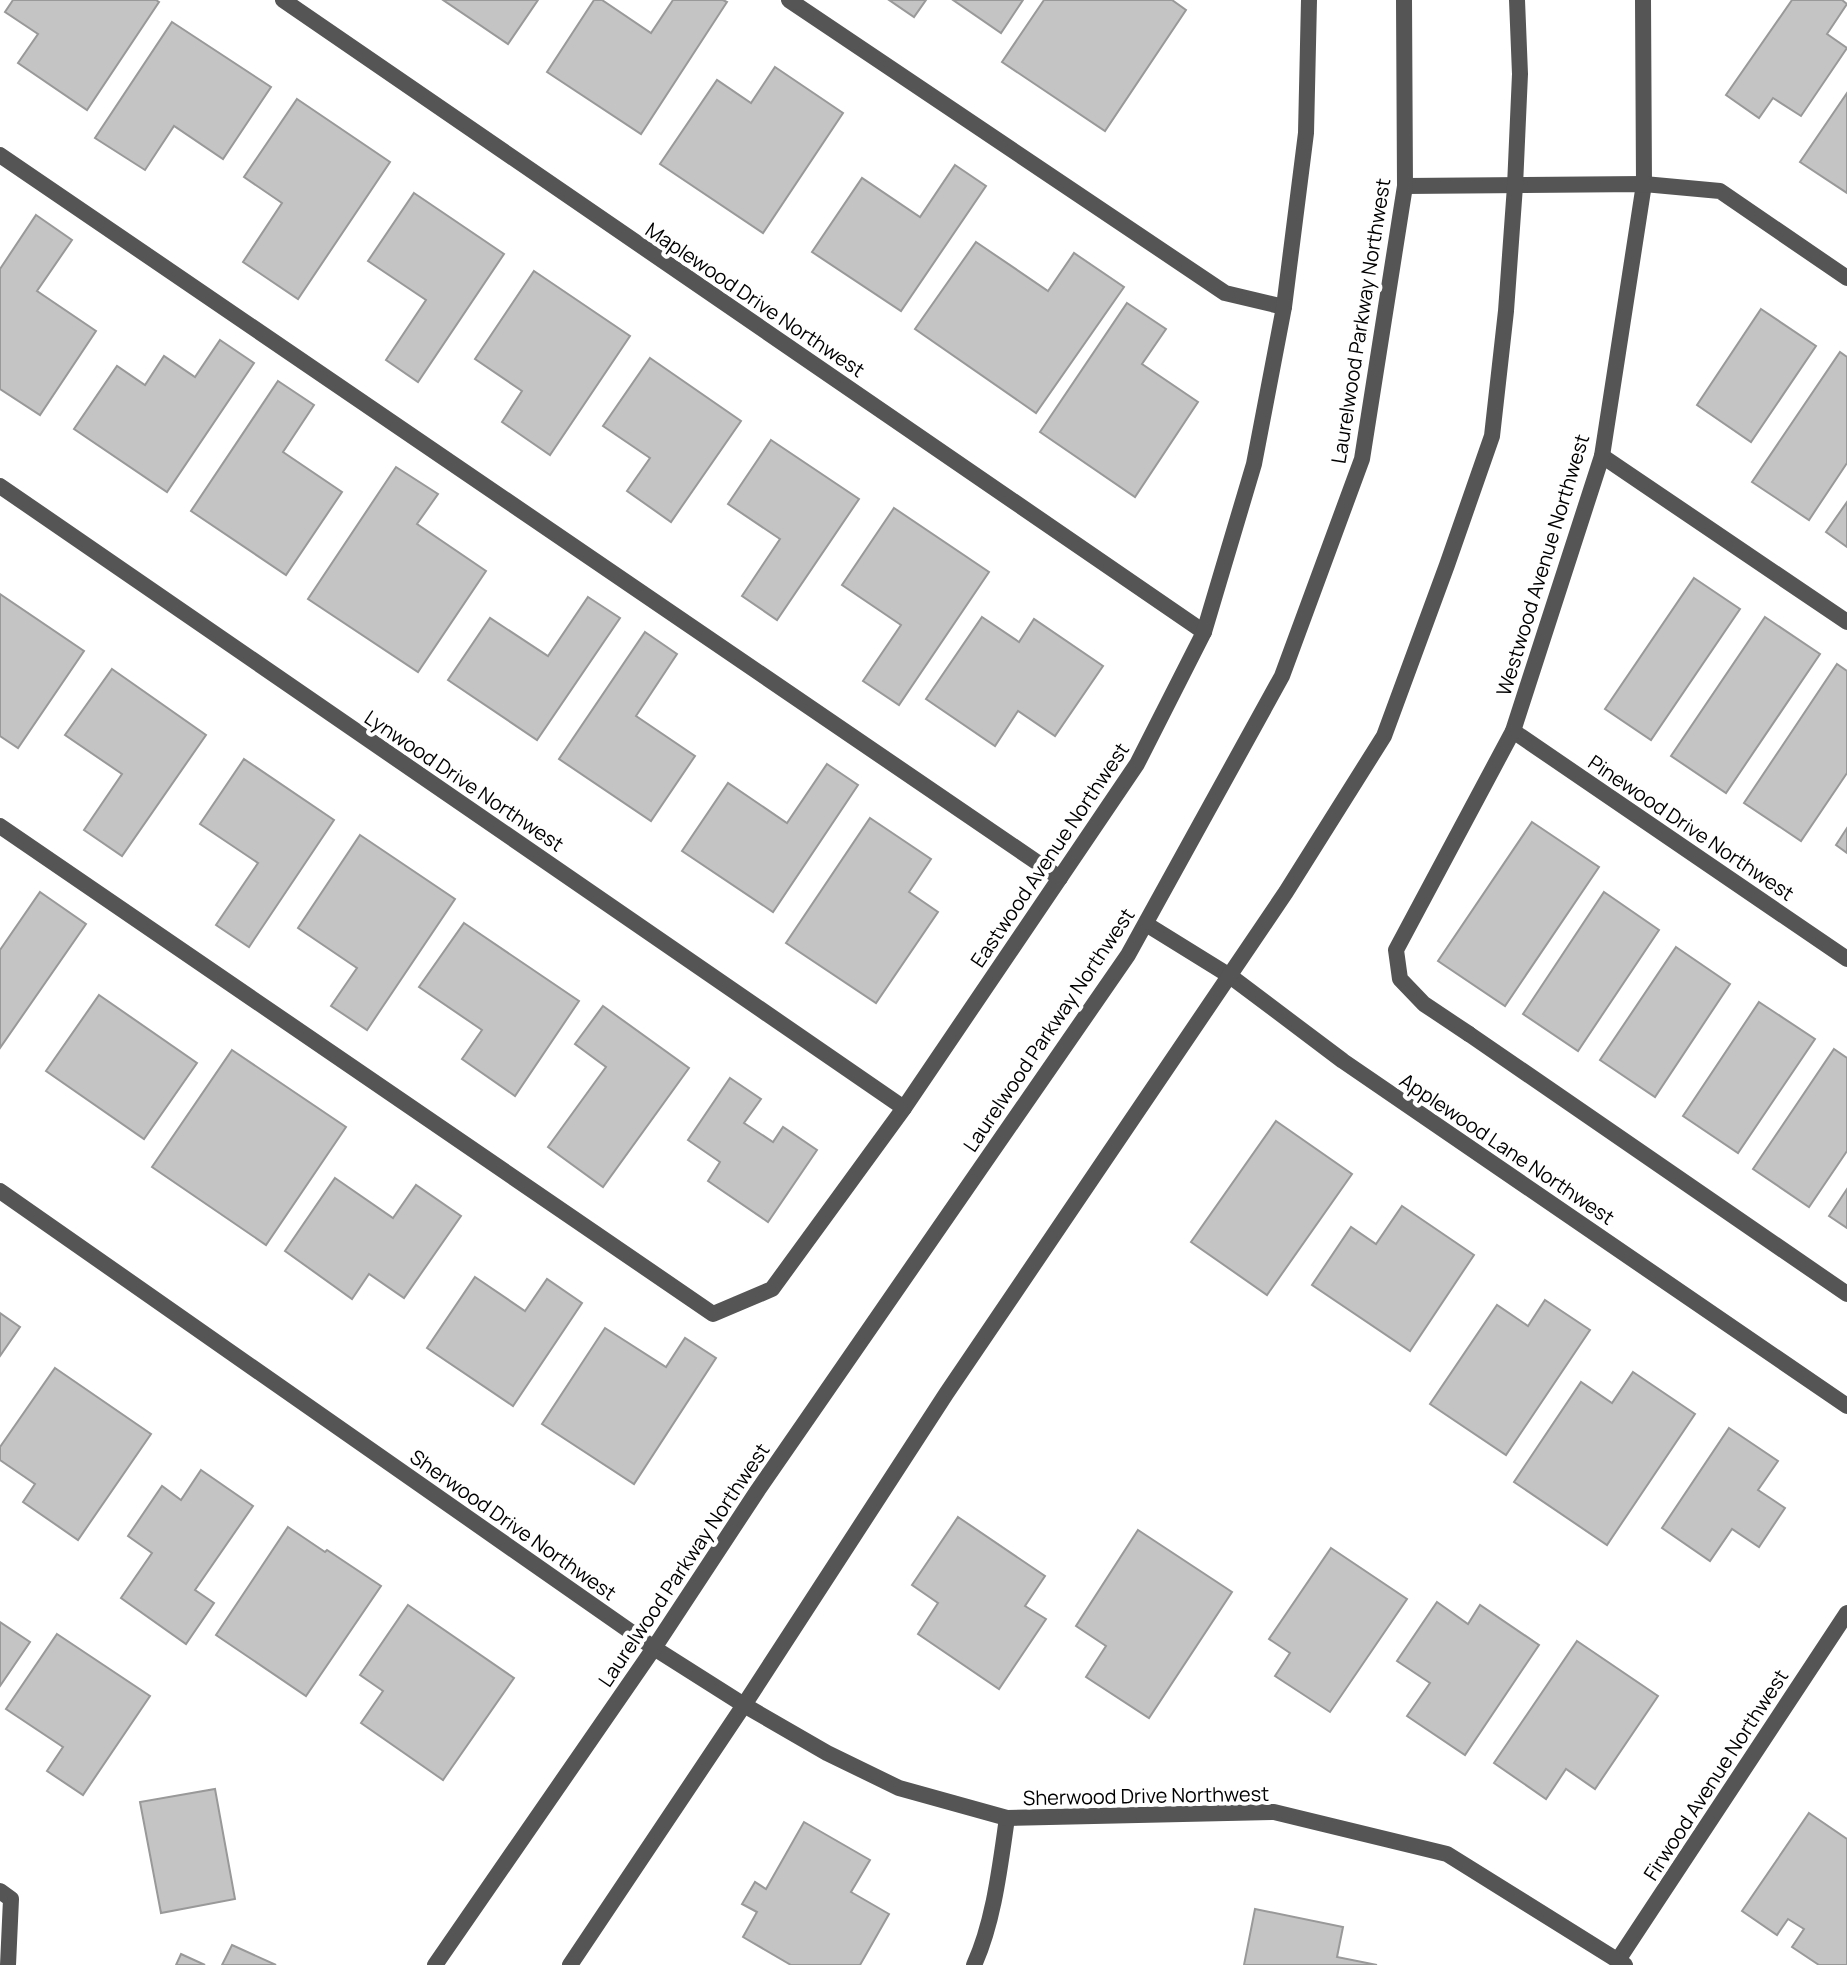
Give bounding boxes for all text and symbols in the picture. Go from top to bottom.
street label: Laurelwood Parkway Northwest [1325,176,1396,465]
street label: Maplewood Drive Northwest [640,216,870,383]
street label: Westwood Avenue Northwest [1490,431,1595,699]
street label: Lynwood Drive Northwest [359,704,569,857]
street label: Eastwood Avenue Northwest [964,737,1135,972]
street label: Pinewood Drive Northwest [1583,748,1799,907]
street label: Laurelwood Parkway Northwest [957,903,1140,1157]
street label: Applewood Lane Northwest [1395,1067,1620,1231]
street label: Laurelwood Parkway Northwest [592,1438,775,1692]
street label: Sherwood Drive Northwest [405,1443,622,1606]
street label: Firwood Avenue Northwest [1637,1664,1794,1886]
street label: Sherwood Drive Northwest [1023,1780,1269,1811]

